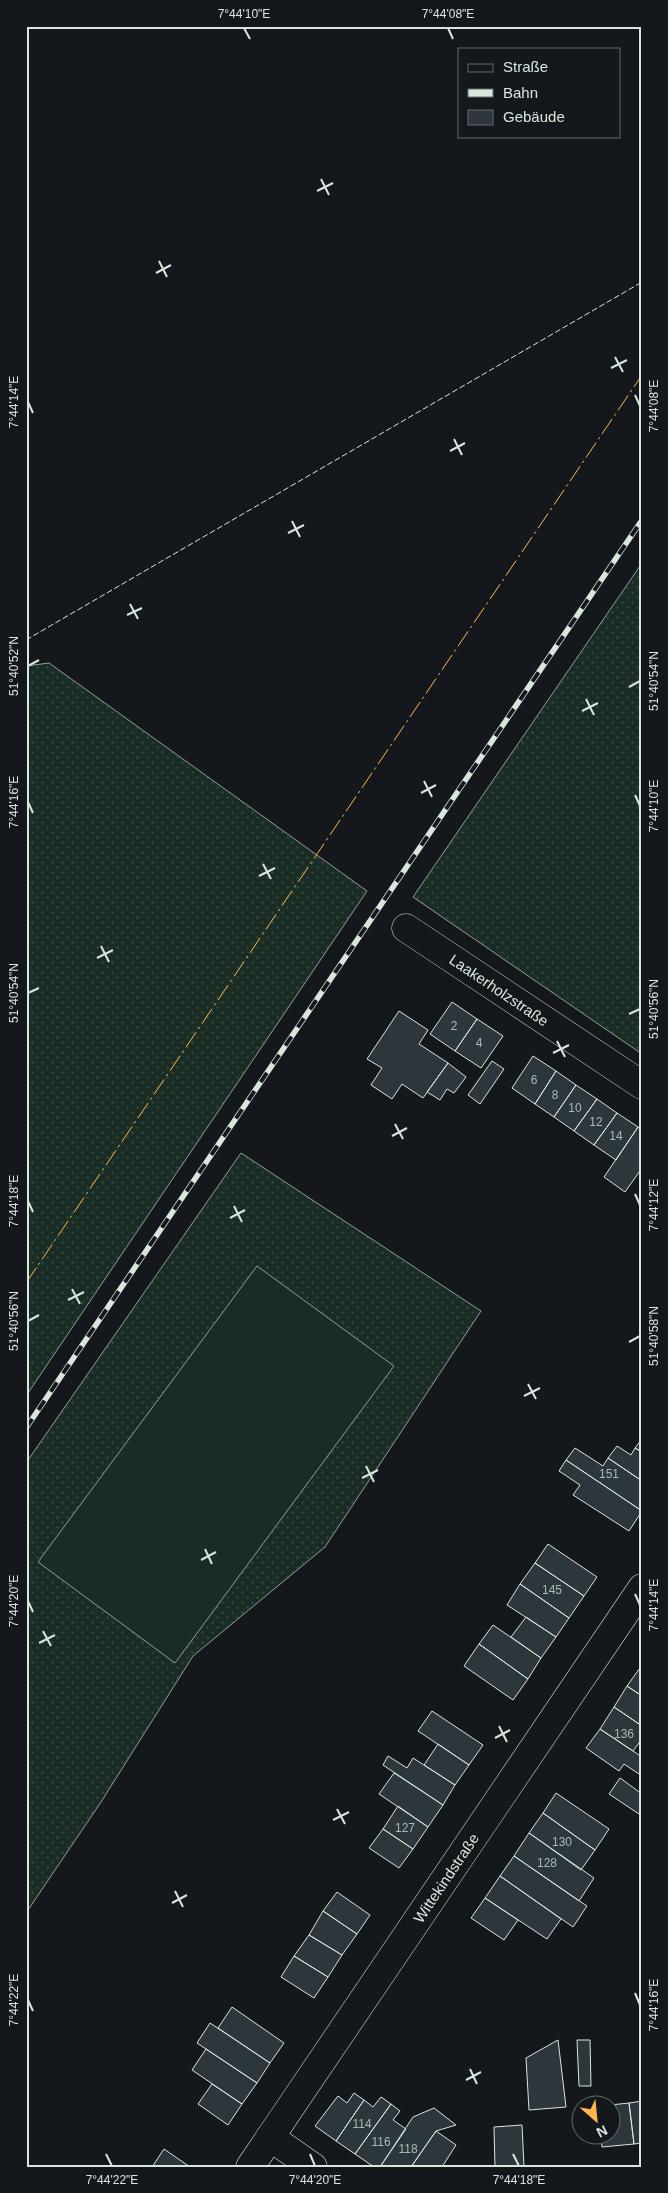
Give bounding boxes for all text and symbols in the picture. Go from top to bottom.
text: 7°44'10"E [218,7,270,21]
text: 7°44'08"E [422,7,474,21]
legend [458,48,620,138]
text: Straße [503,58,548,75]
text: Bahn [503,84,538,101]
text: Gebäude [503,108,565,125]
text: 7°44'14"E [7,376,21,428]
text: 7°44'08"E [647,380,661,432]
text: 51°40'52"N [7,636,21,696]
text: 51°40'54"N [647,651,661,711]
text: 7°44'16"E [7,776,21,828]
text: 7°44'10"E [647,780,661,832]
street label: Laakerholzstraße [446,951,552,1029]
text: 51°40'54"N [7,963,21,1023]
text: 51°40'56"N [647,979,661,1039]
house number: 2 [451,1019,458,1033]
house number: 4 [476,1036,483,1050]
house number: 6 [531,1073,538,1087]
house number: 8 [552,1088,559,1102]
house number: 10 [568,1101,582,1115]
house number: 12 [589,1115,603,1129]
house number: 14 [609,1129,623,1143]
text: 7°44'18"E [7,1175,21,1227]
text: 7°44'12"E [647,1179,661,1231]
text: 51°40'56"N [7,1291,21,1351]
text: 51°40'58"N [647,1306,661,1366]
house number: 151 [599,1467,619,1481]
text: 7°44'20"E [7,1575,21,1627]
text: 7°44'14"E [647,1579,661,1631]
house number: 145 [542,1583,562,1597]
house number: 136 [614,1727,634,1741]
house number: 127 [395,1821,415,1835]
street label: Wittekindstraße [410,1830,482,1926]
house number: 130 [552,1835,572,1849]
house number: 128 [537,1856,557,1870]
text: 7°44'22"E [7,1974,21,2026]
text: 7°44'16"E [647,1979,661,2031]
north arrow [570,2096,620,2146]
house number: 114 [352,2117,372,2131]
text: N [594,2122,610,2141]
house number: 116 [371,2135,391,2149]
house number: 118 [398,2142,418,2156]
text: 7°44'22"E [86,2173,138,2187]
text: 7°44'20"E [289,2173,341,2187]
text: 7°44'18"E [493,2173,545,2187]

